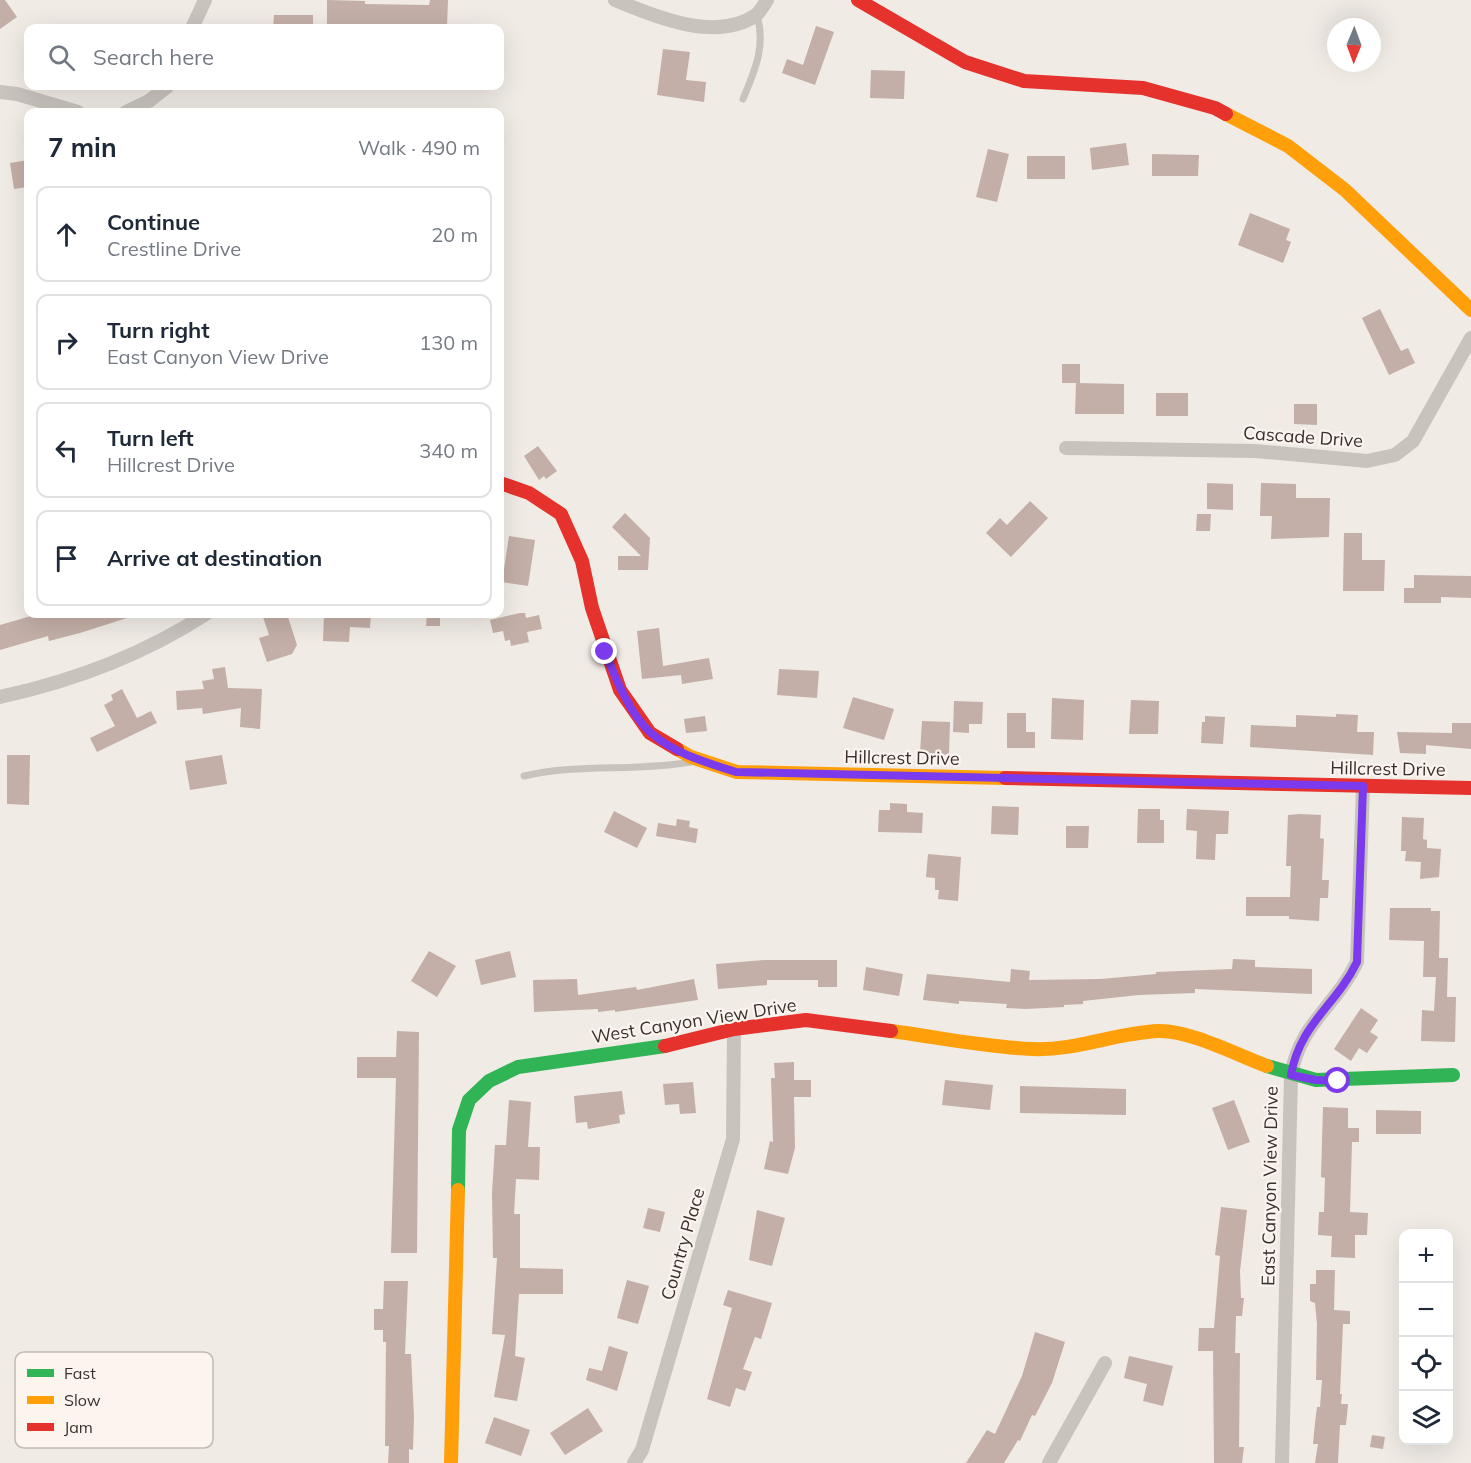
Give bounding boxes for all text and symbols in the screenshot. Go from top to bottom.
north arrow [1327,18,1381,72]
search box [24,24,504,90]
icon: search [45,41,78,74]
text: Search here [93,43,214,71]
text: 7 min [48,131,117,164]
text: Walk · 490 m [358,135,480,160]
text: Continue [107,208,200,236]
icon: ahead [50,218,83,251]
text: 20 m [431,222,478,247]
text: Crestline Drive [107,236,241,261]
text: Turn right [107,316,210,344]
icon: right [50,326,83,359]
text: 130 m [419,330,478,355]
text: East Canyon View Drive [107,344,329,369]
street label: Cascade Drive [1242,421,1364,452]
text: Turn left [107,424,194,452]
icon: left [50,434,83,467]
text: 340 m [419,438,478,463]
text: Hillcrest Drive [107,452,235,477]
icon: arrive [50,542,83,575]
text: Arrive at destination [107,544,322,572]
route end [591,638,617,664]
street label: Hillcrest Drive [844,745,960,770]
street label: Hillcrest Drive [1330,756,1446,781]
street label: West Canyon View Drive [590,993,798,1048]
route start [1324,1067,1350,1093]
street label: East Canyon View Drive [1256,1086,1283,1286]
street label: Country Place [655,1185,710,1303]
map controls [1399,1229,1453,1445]
button: + [1399,1229,1453,1283]
button: − [1399,1283,1453,1337]
button: locate [1399,1337,1453,1391]
legend [15,1352,213,1448]
text: Fast [64,1363,96,1383]
text: Slow [64,1390,101,1410]
button: layers [1399,1391,1453,1445]
text: Jam [64,1417,93,1437]

